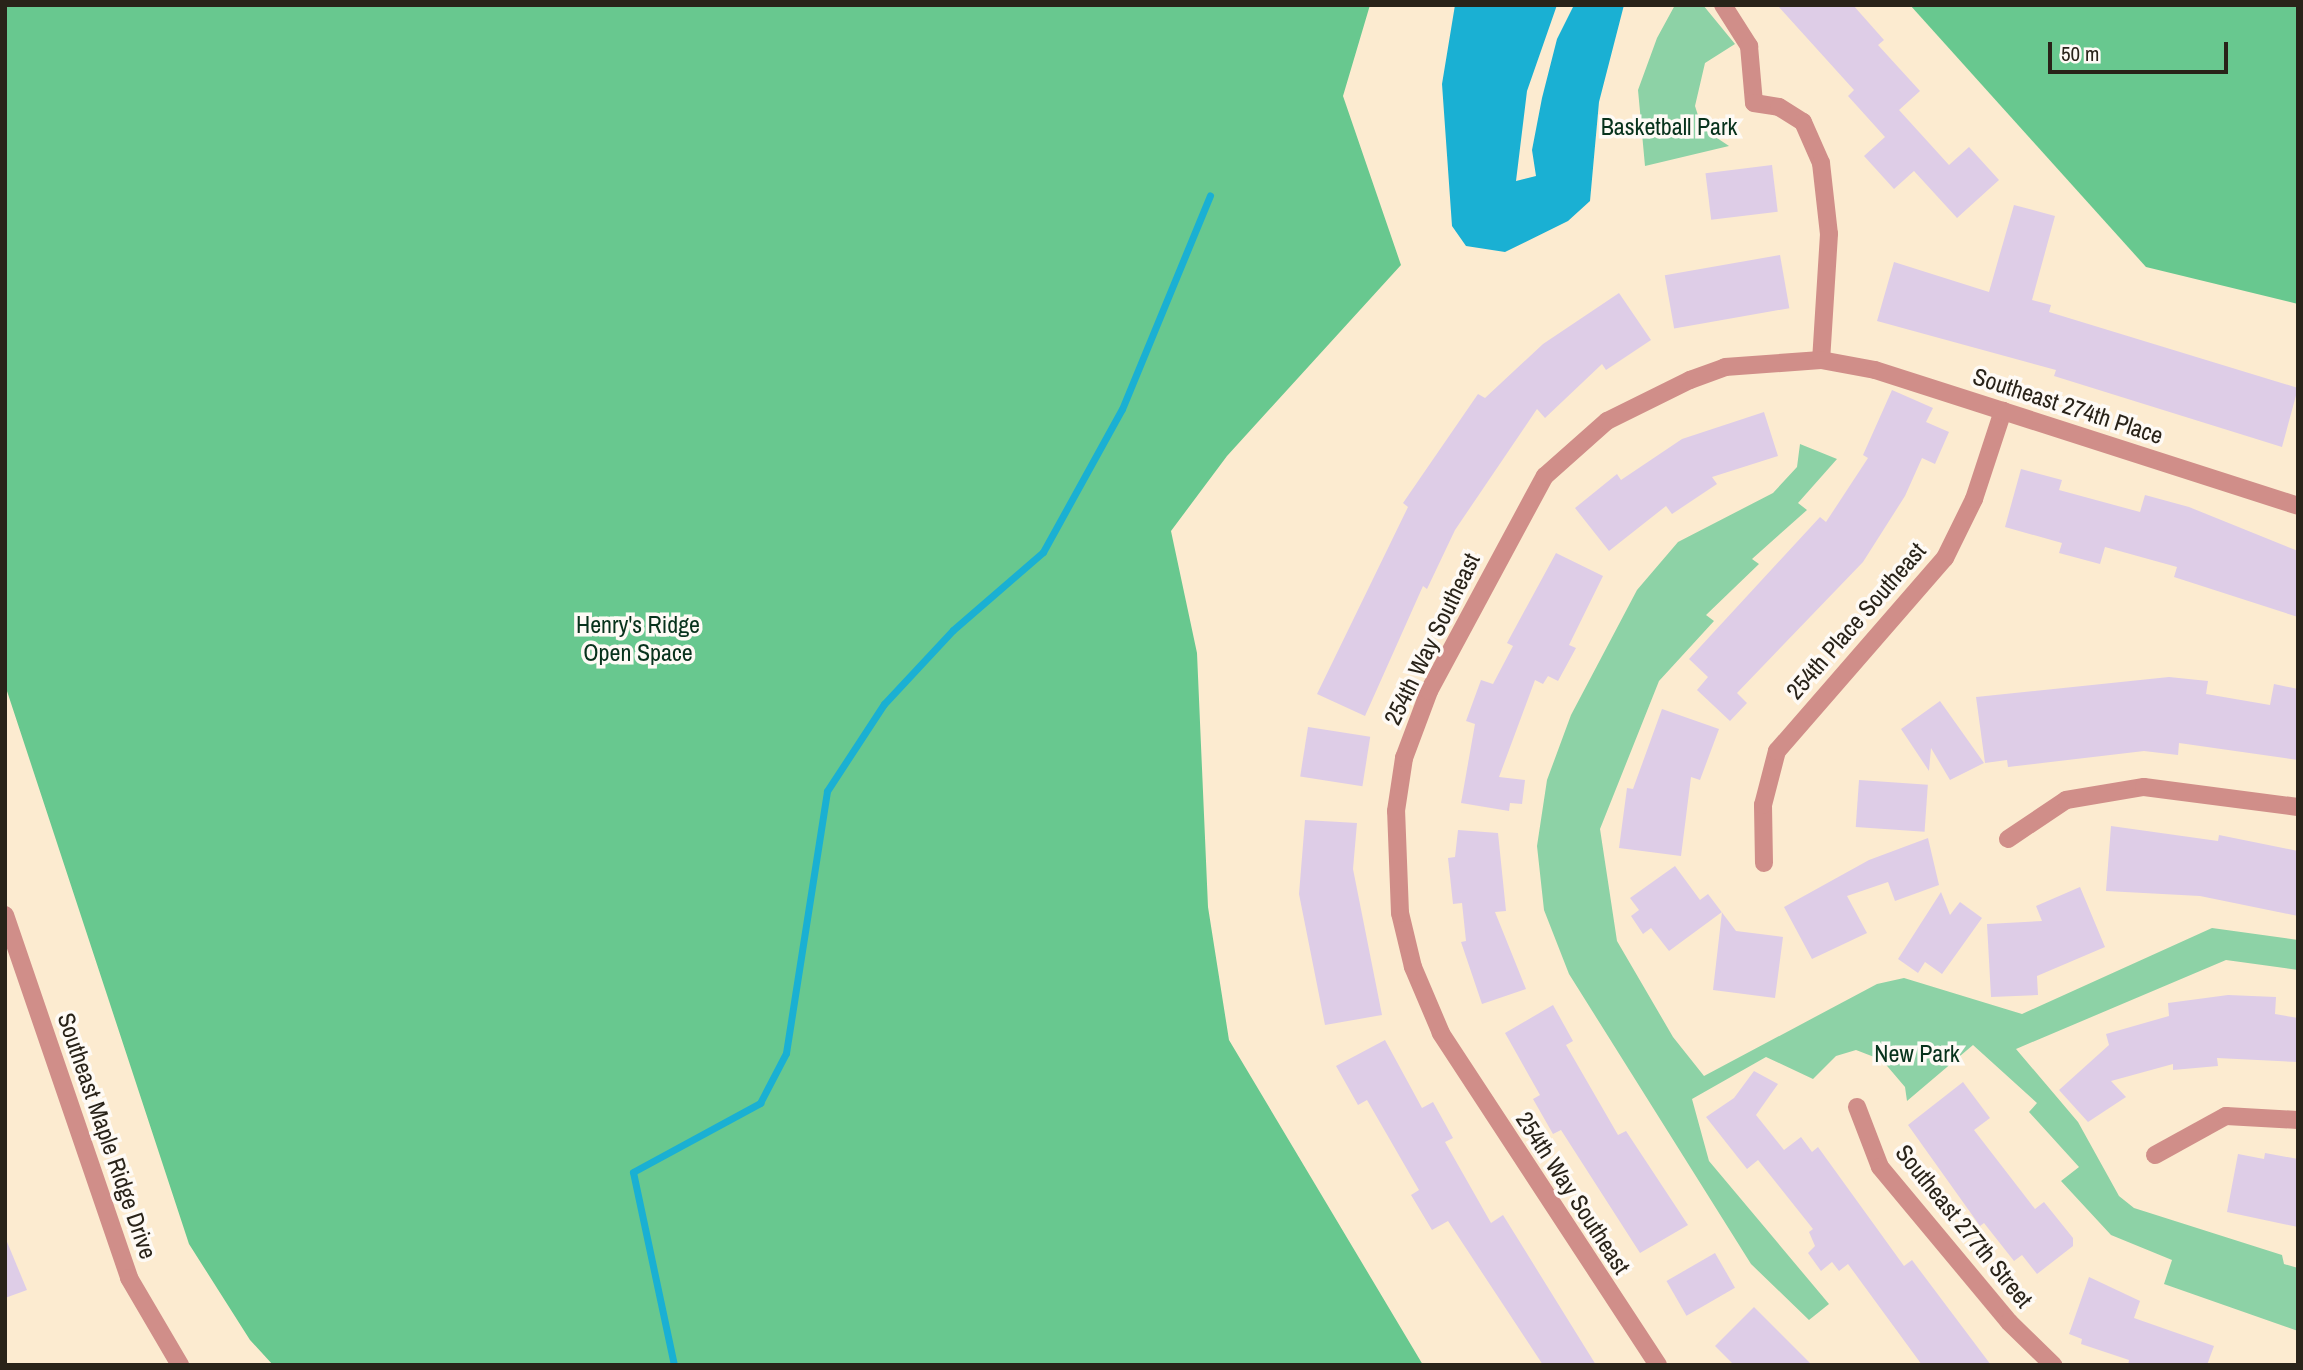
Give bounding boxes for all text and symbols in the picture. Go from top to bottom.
scale bar [2051,28,2231,72]
text: 50 m [2061,39,2099,68]
park label: Basketball Park [1601,113,1737,141]
street label: Southeast 274th Place [1969,362,2167,450]
street label: 254th Place Southeast [1780,537,1932,705]
street label: 254th Way Southeast [1378,548,1486,730]
park label: Henry's Ridge Open Space [576,611,700,667]
street label: Southeast Maple Ridge Drive [51,1009,163,1263]
park label: New Park [1874,1040,1960,1068]
street label: 254th Way Southeast [1510,1107,1636,1279]
street label: Southeast 277th Street [1889,1139,2039,1313]

